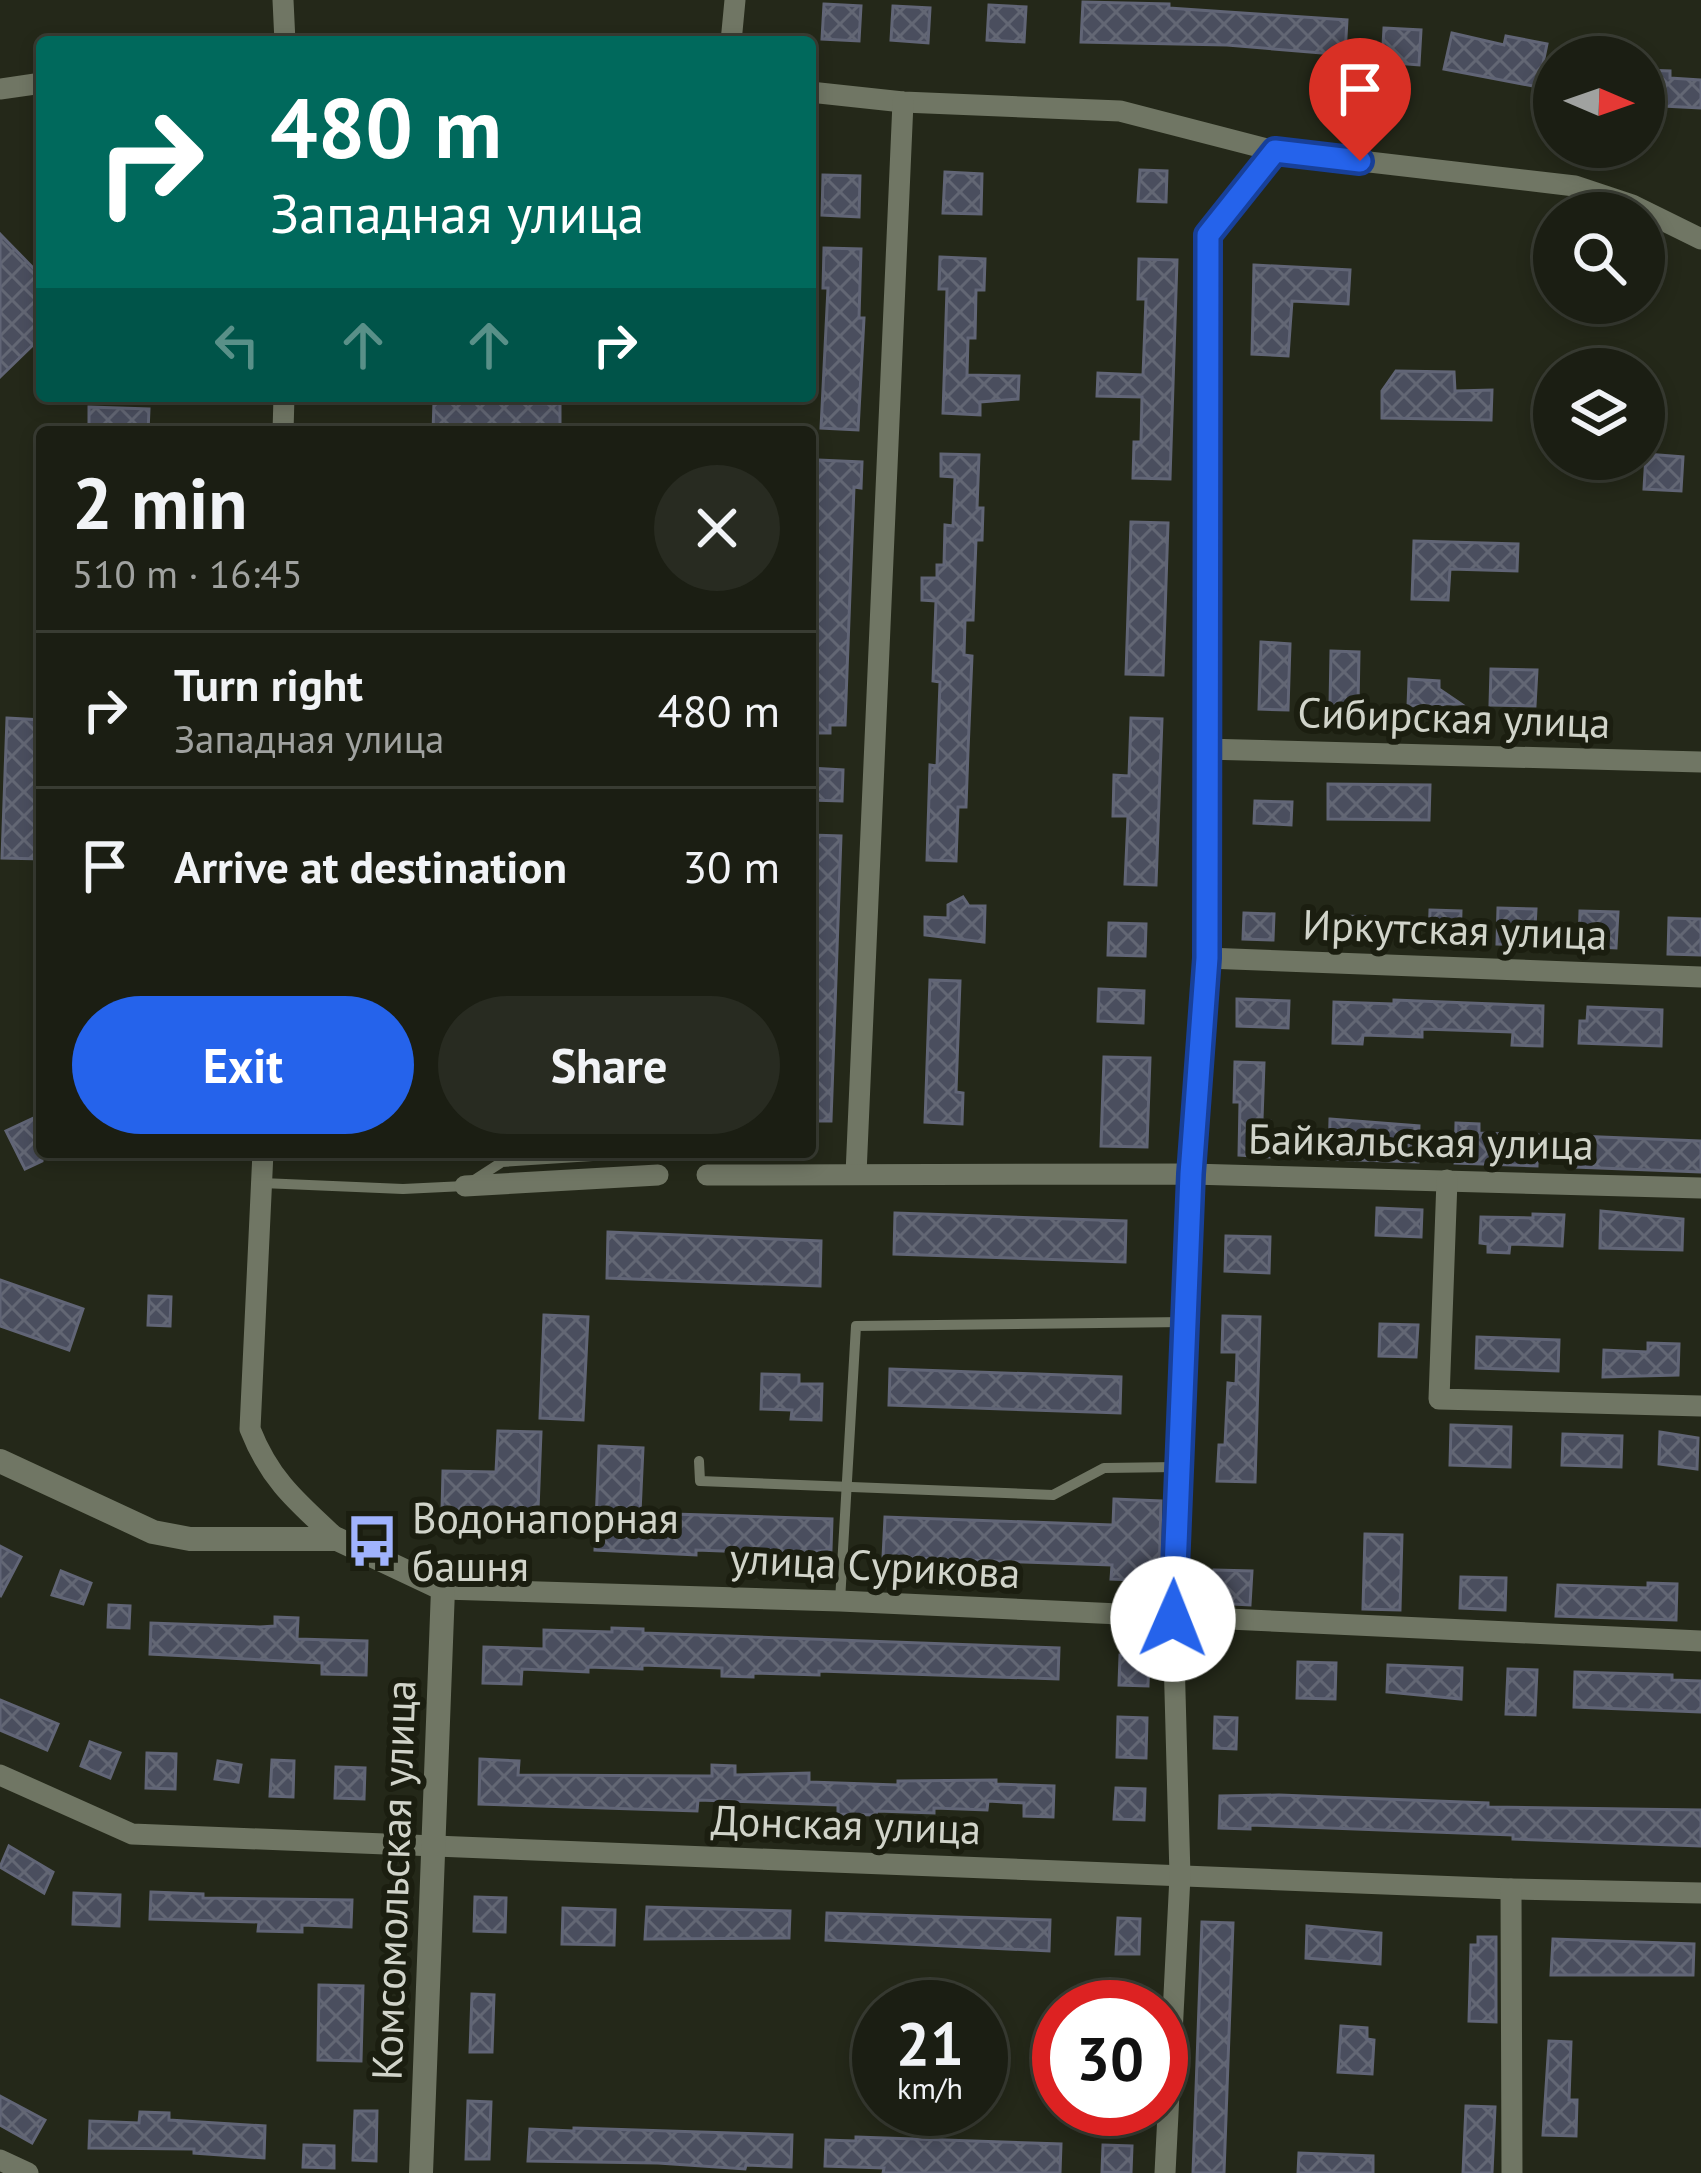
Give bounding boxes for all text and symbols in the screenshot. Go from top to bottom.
north arrow [1533,36,1665,168]
map controls [1533,36,1665,480]
pin [1309,38,1411,161]
icon: arrive [1327,56,1393,122]
text: 480 m [270,72,502,181]
icon: right [72,84,228,240]
text: Западная улица [270,178,644,248]
button: search [1533,192,1665,324]
icon: left [204,312,270,378]
icon: ahead [330,312,396,378]
icon: ahead [456,312,522,378]
icon: right [582,312,648,378]
button: layers [1533,348,1665,480]
text: 2 min [72,456,248,549]
button: close [654,465,780,591]
text: 510 m · 16:45 [72,548,303,599]
text: Turn right [174,655,363,713]
icon: right [72,677,138,743]
text: 480 m [658,681,780,739]
street label: Сибирская улица [1297,684,1611,750]
text: Западная улица [174,713,444,764]
icon: arrive [72,833,138,899]
text: Arrive at destination [174,837,567,895]
text: 30 m [682,837,780,895]
street label: Иркутская улица [1302,896,1608,962]
button: Exit [72,996,414,1134]
button: Share [438,996,780,1134]
street label: Байкальская улица [1248,1110,1594,1172]
place label: Водонапорная башня [412,1490,679,1593]
bus stop icon: Водонапорная башня [343,1512,401,1570]
street label: улица Сурикова [728,1530,1022,1600]
position arrow [1110,1556,1236,1682]
street label: Комсомольская улица [359,1679,427,2081]
street label: Донская улица [710,1792,982,1856]
speed limit sign: 30 [1032,1980,1188,2136]
text: 21 [896,2004,964,2082]
text: km/h [897,2068,963,2107]

